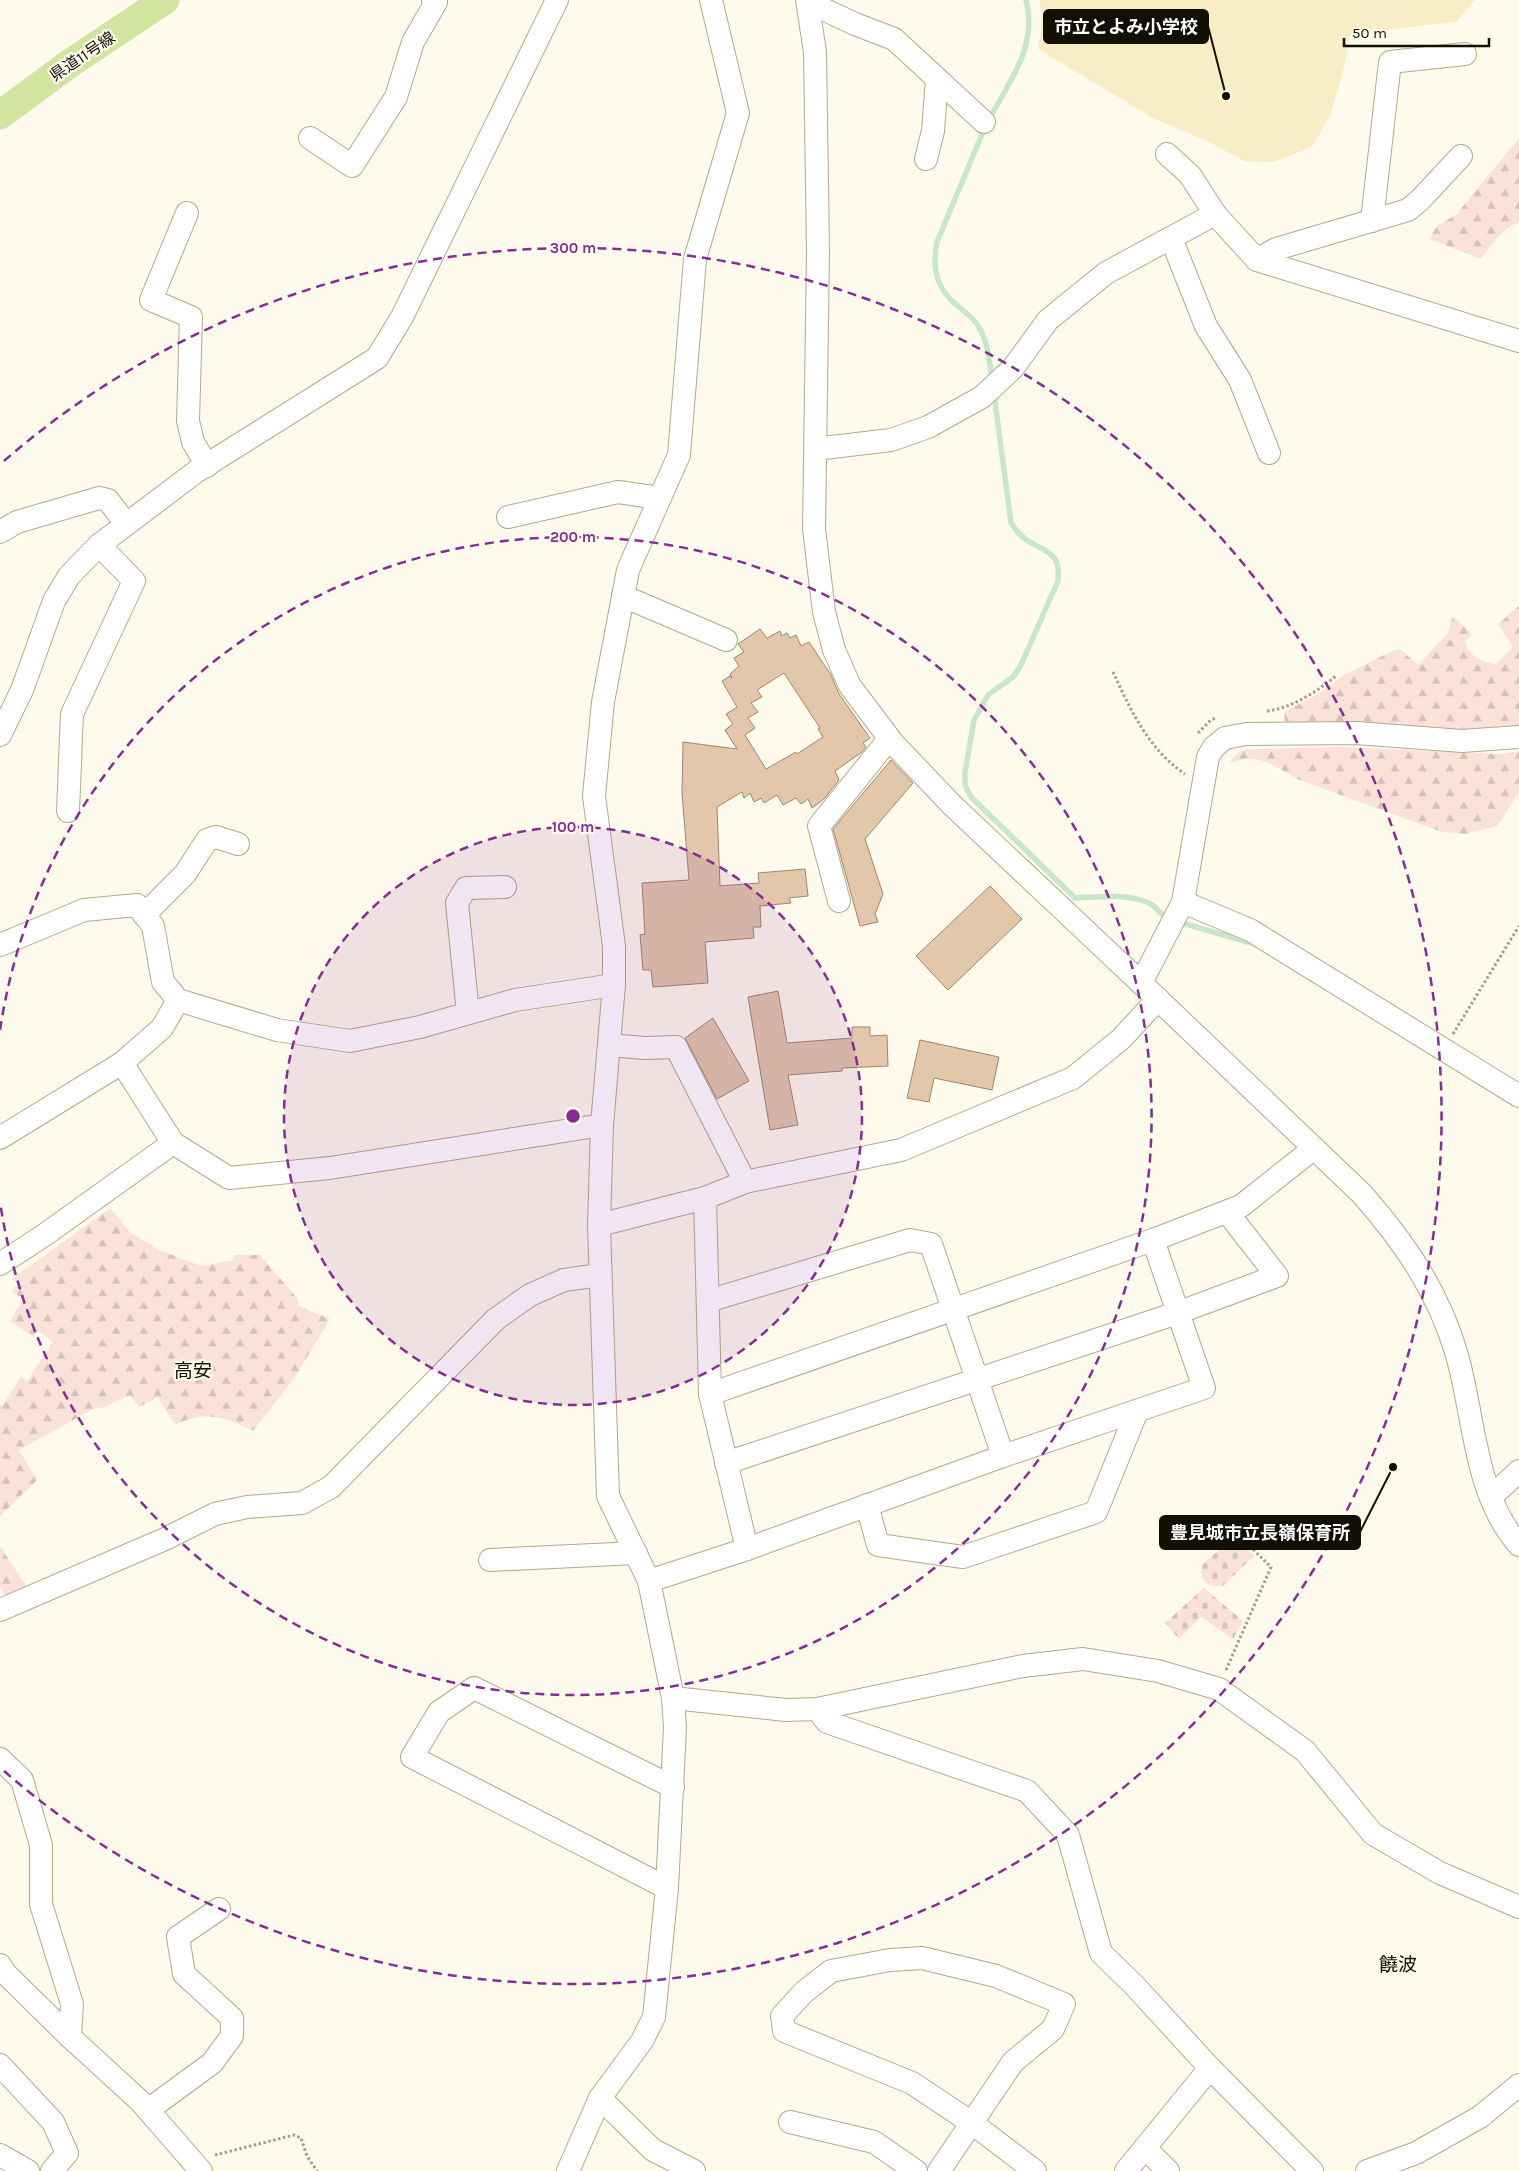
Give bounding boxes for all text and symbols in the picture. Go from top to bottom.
callout: 市立とよみ小学校 [1044,10,1208,43]
scale bar [1344,15,1489,47]
text: 市立とよみ小学校 [1054,16,1198,38]
text: 50 m [1352,24,1387,42]
street label: 県道11号線 [46,28,119,85]
text: 300 m [550,239,596,257]
text: 200 m [550,528,596,546]
text: 100 m [552,818,594,836]
centre of rings [564,1107,582,1125]
district label: 高安 [174,1360,212,1382]
callout: 豊見城市立長嶺保育所 [1160,1516,1360,1549]
text: 豊見城市立長嶺保育所 [1170,1522,1350,1544]
district label: 饒波 [1379,1954,1417,1976]

